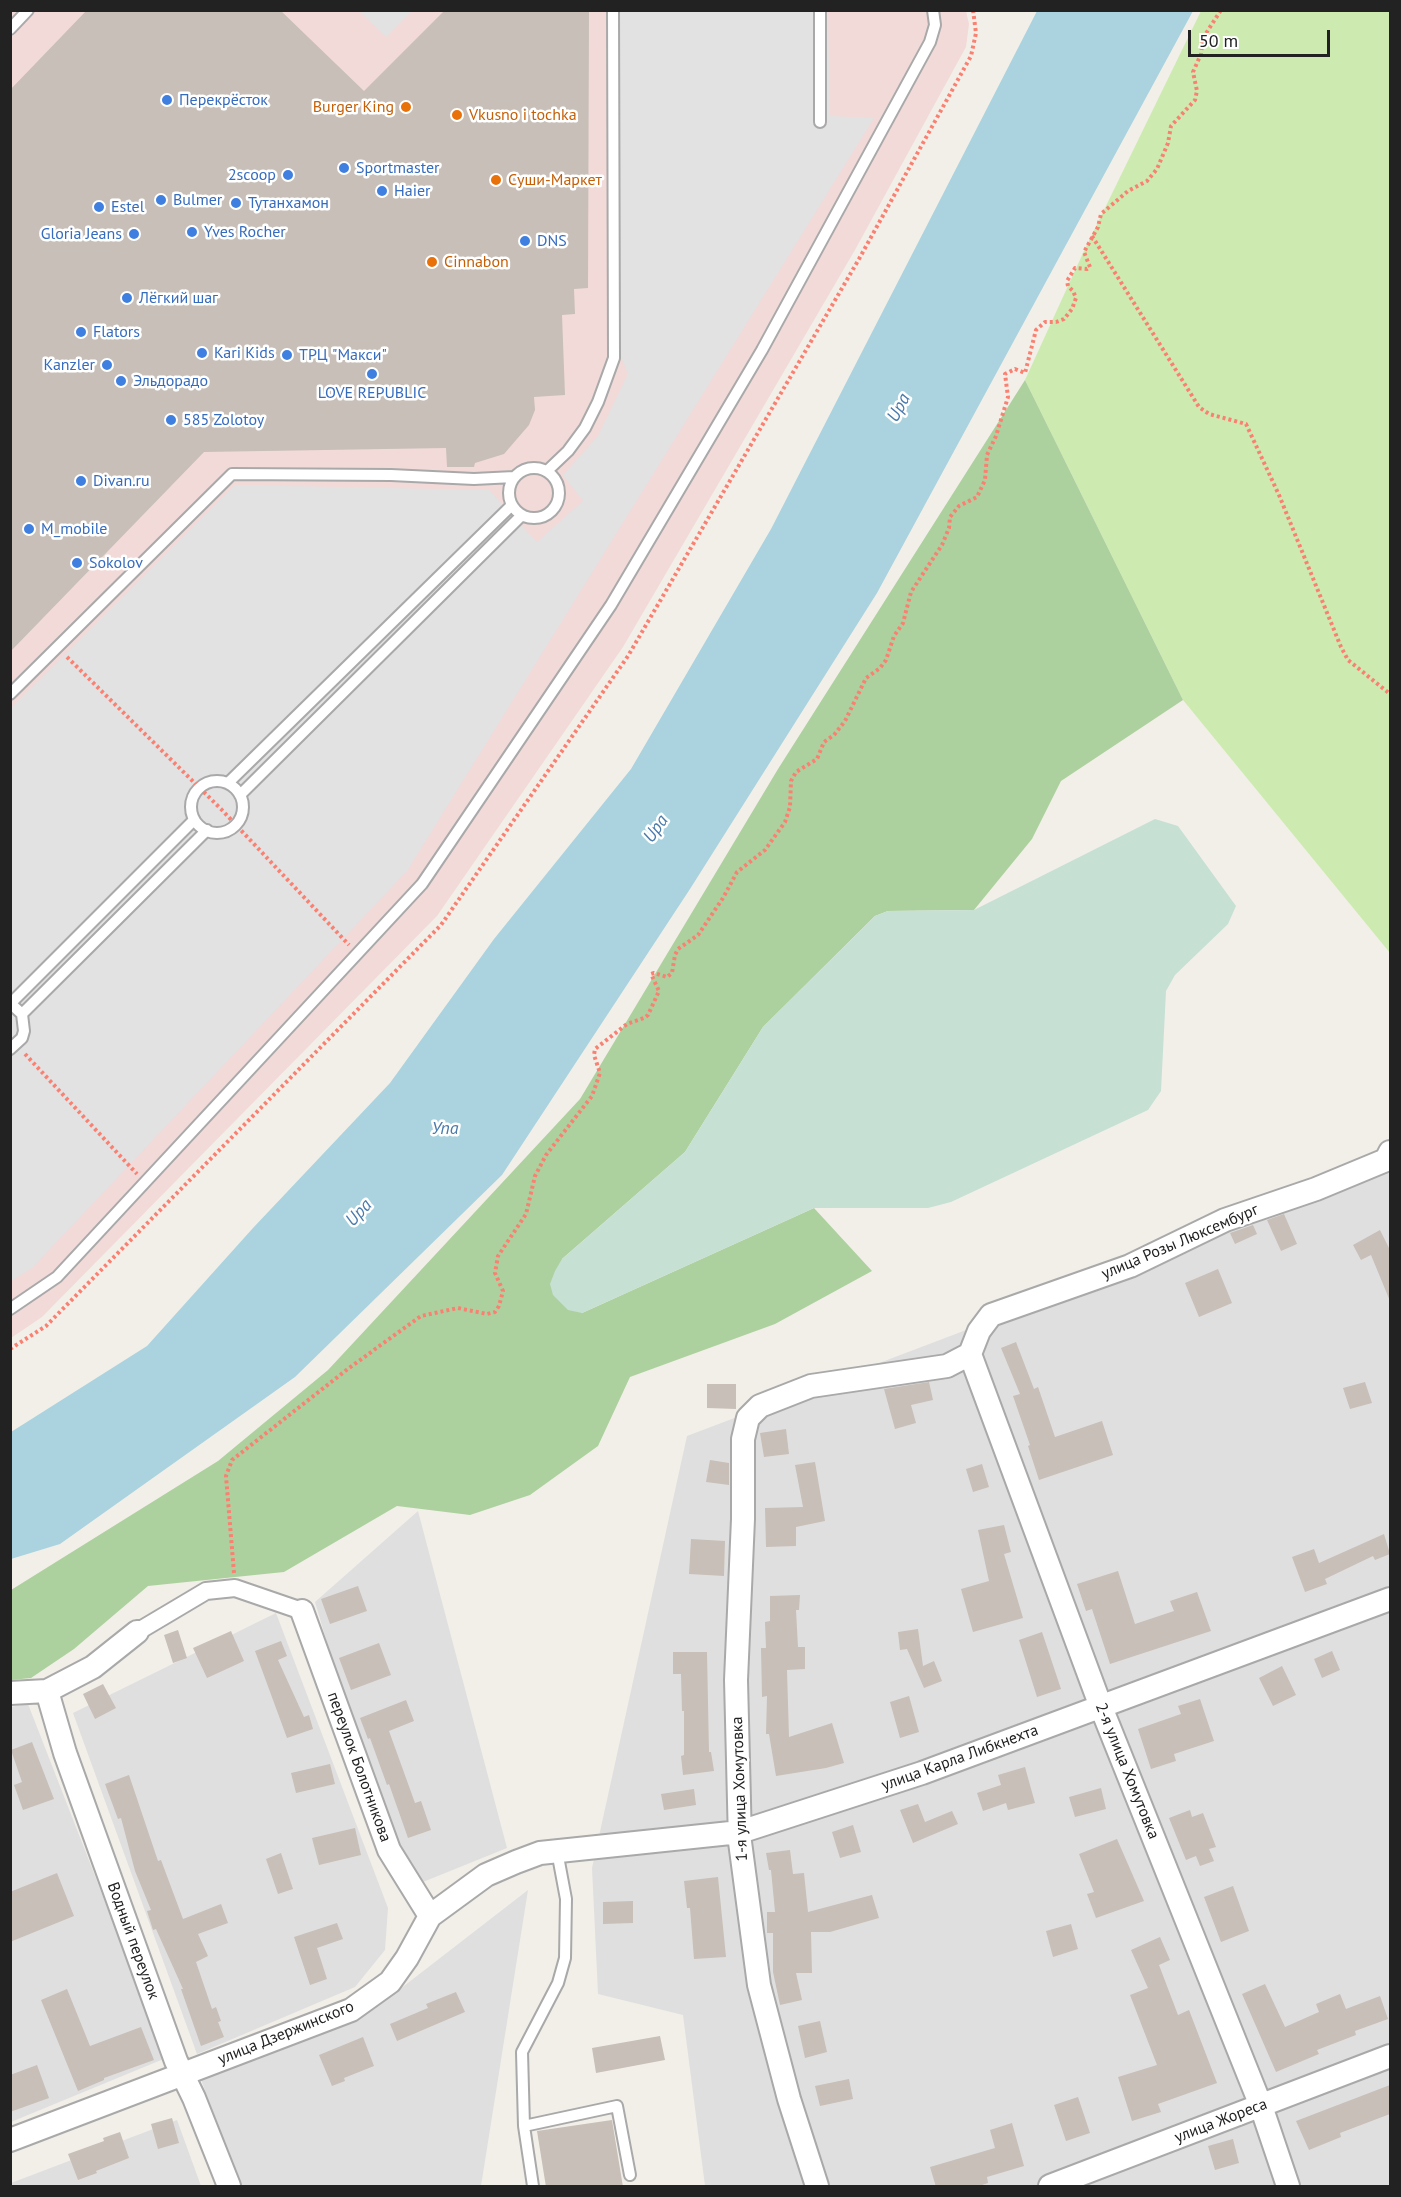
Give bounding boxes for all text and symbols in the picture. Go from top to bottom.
scale bar [1191,18,1334,56]
text: 50 m [1199,29,1238,52]
place label: Перекрёсток [179,90,268,110]
marker: Перекрёсток [160,93,174,107]
place label: Burger King [313,97,394,117]
marker: Burger King [399,100,413,114]
place label: Vkusno i tochka [469,105,577,125]
marker: Vkusno i tochka [450,108,464,122]
place label: Sportmaster [356,158,440,178]
marker: Sportmaster [337,161,351,175]
place label: 2scoop [228,165,276,185]
marker: 2scoop [281,168,295,182]
place label: Суши-Маркет [508,170,602,190]
marker: Суши-Маркет [489,173,503,187]
place label: Haier [394,181,431,201]
marker: Haier [375,184,389,198]
place label: Bulmer [173,190,222,210]
marker: Bulmer [154,193,168,207]
place label: Тутанхамон [248,193,329,213]
marker: Тутанхамон [229,196,243,210]
place label: Estel [111,197,144,217]
marker: Estel [92,200,106,214]
place label: Yves Rocher [204,222,286,242]
place label: Gloria Jeans [41,224,122,244]
marker: Yves Rocher [185,225,199,239]
marker: Gloria Jeans [127,227,141,241]
place label: DNS [537,231,567,251]
marker: DNS [518,234,532,248]
place label: Cinnabon [444,252,509,272]
marker: Cinnabon [425,255,439,269]
place label: Лёгкий шаг [139,288,218,308]
marker: Лёгкий шаг [120,291,134,305]
place label: Flators [93,322,140,342]
marker: Flators [74,325,88,339]
place label: Kari Kids [214,343,275,363]
place label: ТРЦ "Макси" [299,345,387,365]
marker: Kari Kids [195,346,209,360]
marker: ТРЦ "Макси" [280,348,294,362]
place label: Kanzler [44,355,95,375]
marker: Kanzler [100,358,114,372]
marker: LOVE REPUBLIC [365,367,379,381]
place label: Эльдорадо [133,371,208,391]
marker: Эльдорадо [114,374,128,388]
place label: LOVE REPUBLIC [318,383,426,403]
water label: Upa [883,390,915,426]
place label: 585 Zolotoy [183,410,264,430]
marker: 585 Zolotoy [164,413,178,427]
place label: Divan.ru [93,471,150,491]
marker: Divan.ru [74,474,88,488]
place label: M_mobile [41,519,107,539]
marker: M_mobile [22,522,36,536]
place label: Sokolov [89,553,143,573]
marker: Sokolov [70,556,84,570]
water label: Upa [639,811,673,847]
water label: Упа [431,1118,459,1140]
water label: Upa [341,1195,377,1231]
street label: улица Розы Люксембург [1099,1200,1261,1284]
street label: переулок Болотникова [323,1689,395,1845]
street label: 2-я улица Хомутовка [1091,1700,1163,1842]
street label: 1-я улица Хомутовка [728,1716,752,1862]
street label: улица Карла Либкнехта [879,1721,1041,1795]
street label: Водный переулок [103,1880,163,2002]
street label: улица Дзержинского [215,1997,357,2069]
street label: улица Жореса [1172,2095,1270,2147]

